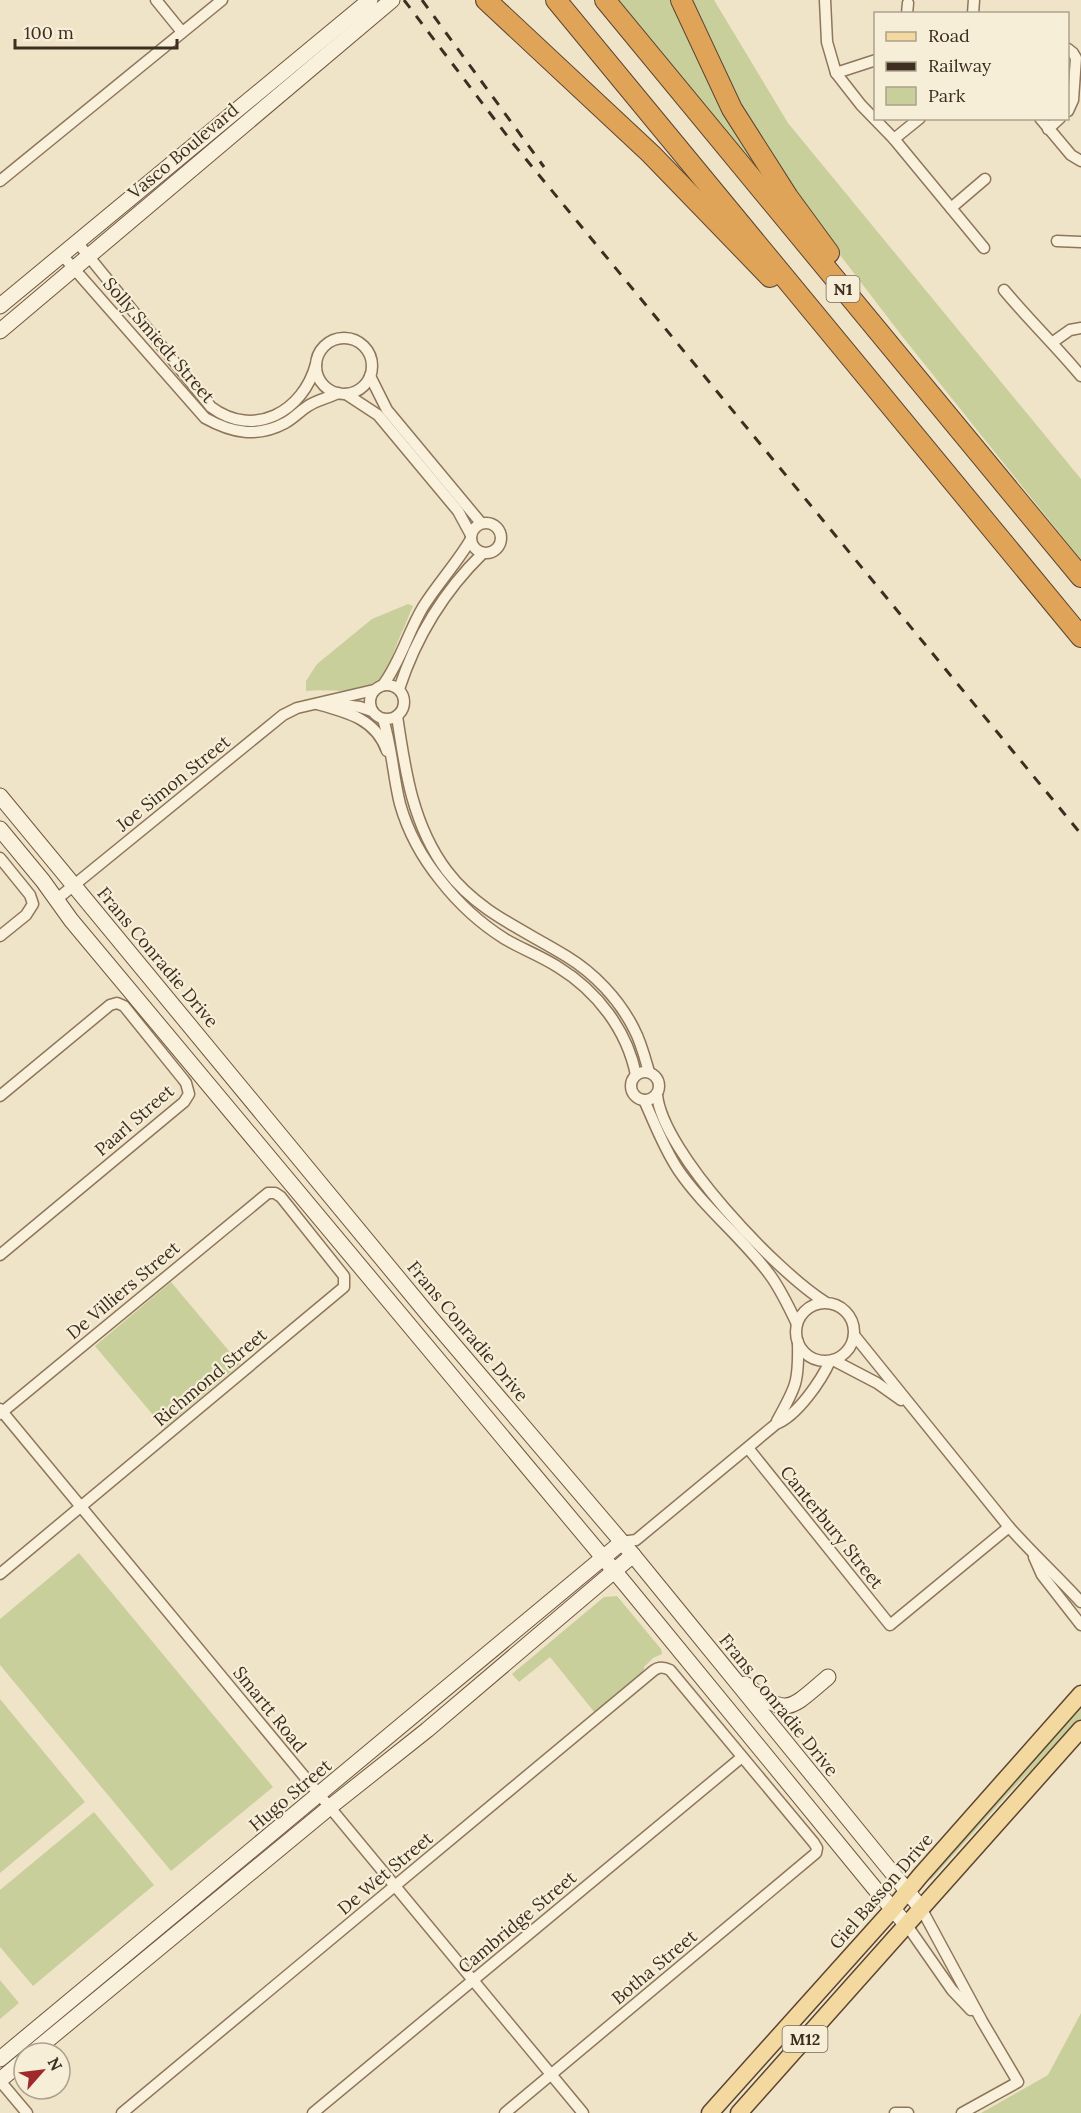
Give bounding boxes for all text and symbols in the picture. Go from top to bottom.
scale bar [15,12,177,50]
legend [874,12,1069,120]
text: 100 m [24,21,74,44]
text: Road [928,24,970,47]
text: Railway [928,54,992,77]
text: Park [928,84,966,107]
street label: Vasco Boulevard [122,98,243,205]
street label: Solly Smiedt Street [98,272,220,408]
road number: N1 [826,276,860,302]
street label: Joe Simon Street [111,730,235,837]
street label: Frans Conradie Drive [92,882,224,1032]
street label: Paarl Street [90,1079,178,1161]
street label: De Villiers Street [62,1236,184,1344]
street label: Frans Conradie Drive [402,1256,534,1406]
street label: Richmond Street [149,1323,271,1431]
street label: Canterbury Street [775,1461,889,1593]
street label: Frans Conradie Drive [714,1629,844,1781]
street label: Smartt Road [228,1661,312,1757]
street label: Hugo Street [244,1754,336,1836]
street label: De Wet Street [333,1826,437,1920]
street label: Giel Basson Drive [824,1828,938,1954]
street label: Cambridge Street [453,1866,581,1978]
street label: Botha Street [607,1925,701,2009]
road number: M12 [782,2026,828,2052]
north arrow [12,2041,72,2101]
text: N [44,2054,67,2074]

